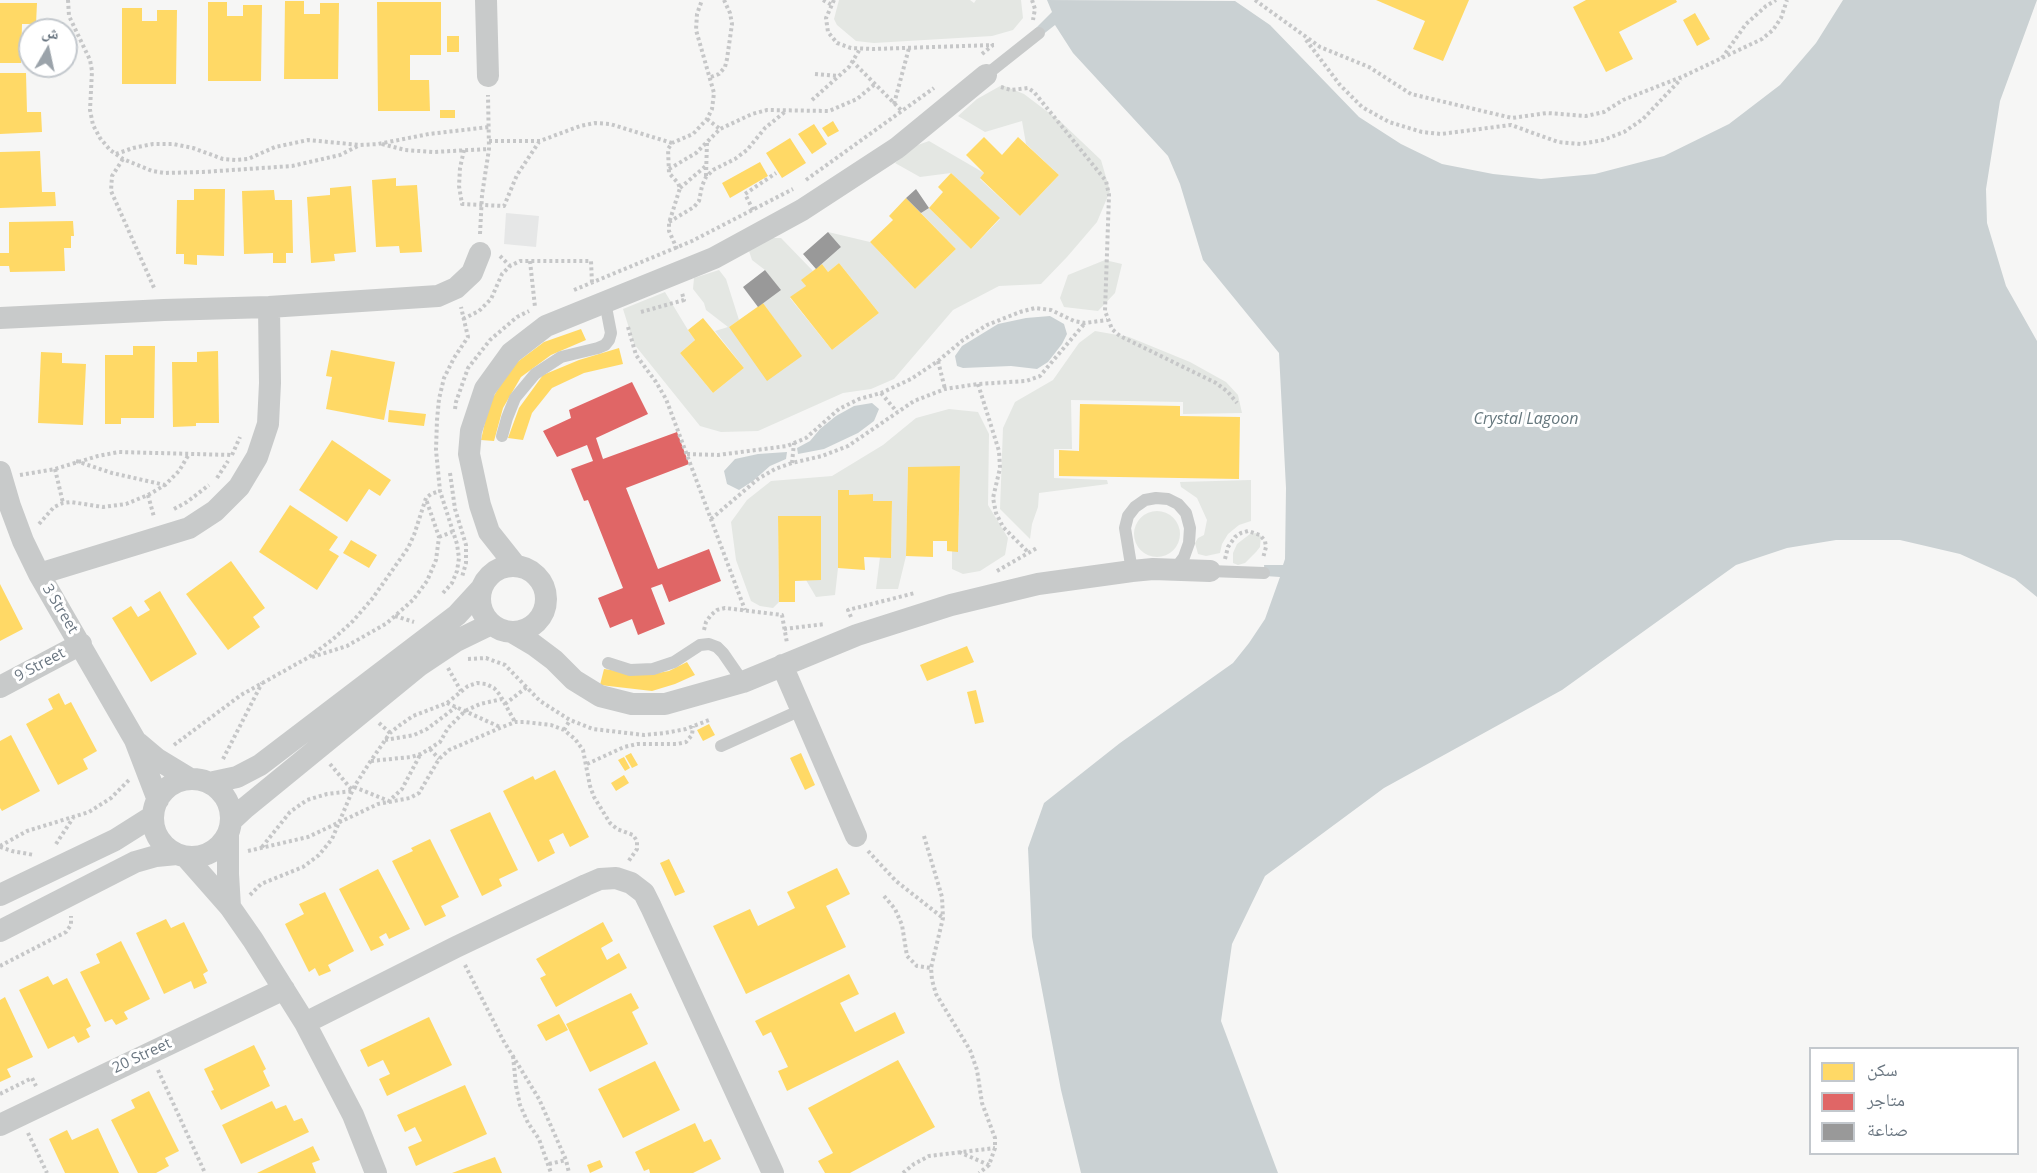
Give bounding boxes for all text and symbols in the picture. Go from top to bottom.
north arrow [18,18,78,78]
text: ش [40,20,61,44]
water label: Crystal Lagoon [1474,409,1578,429]
street label: 3 Street [38,581,82,637]
street label: 9 Street [12,644,68,686]
street label: 20 Street [110,1035,174,1077]
legend [1809,1047,2019,1155]
text: سكن [1867,1057,1898,1081]
text: متاجر [1867,1087,1905,1111]
text: صناعة [1867,1117,1908,1141]

